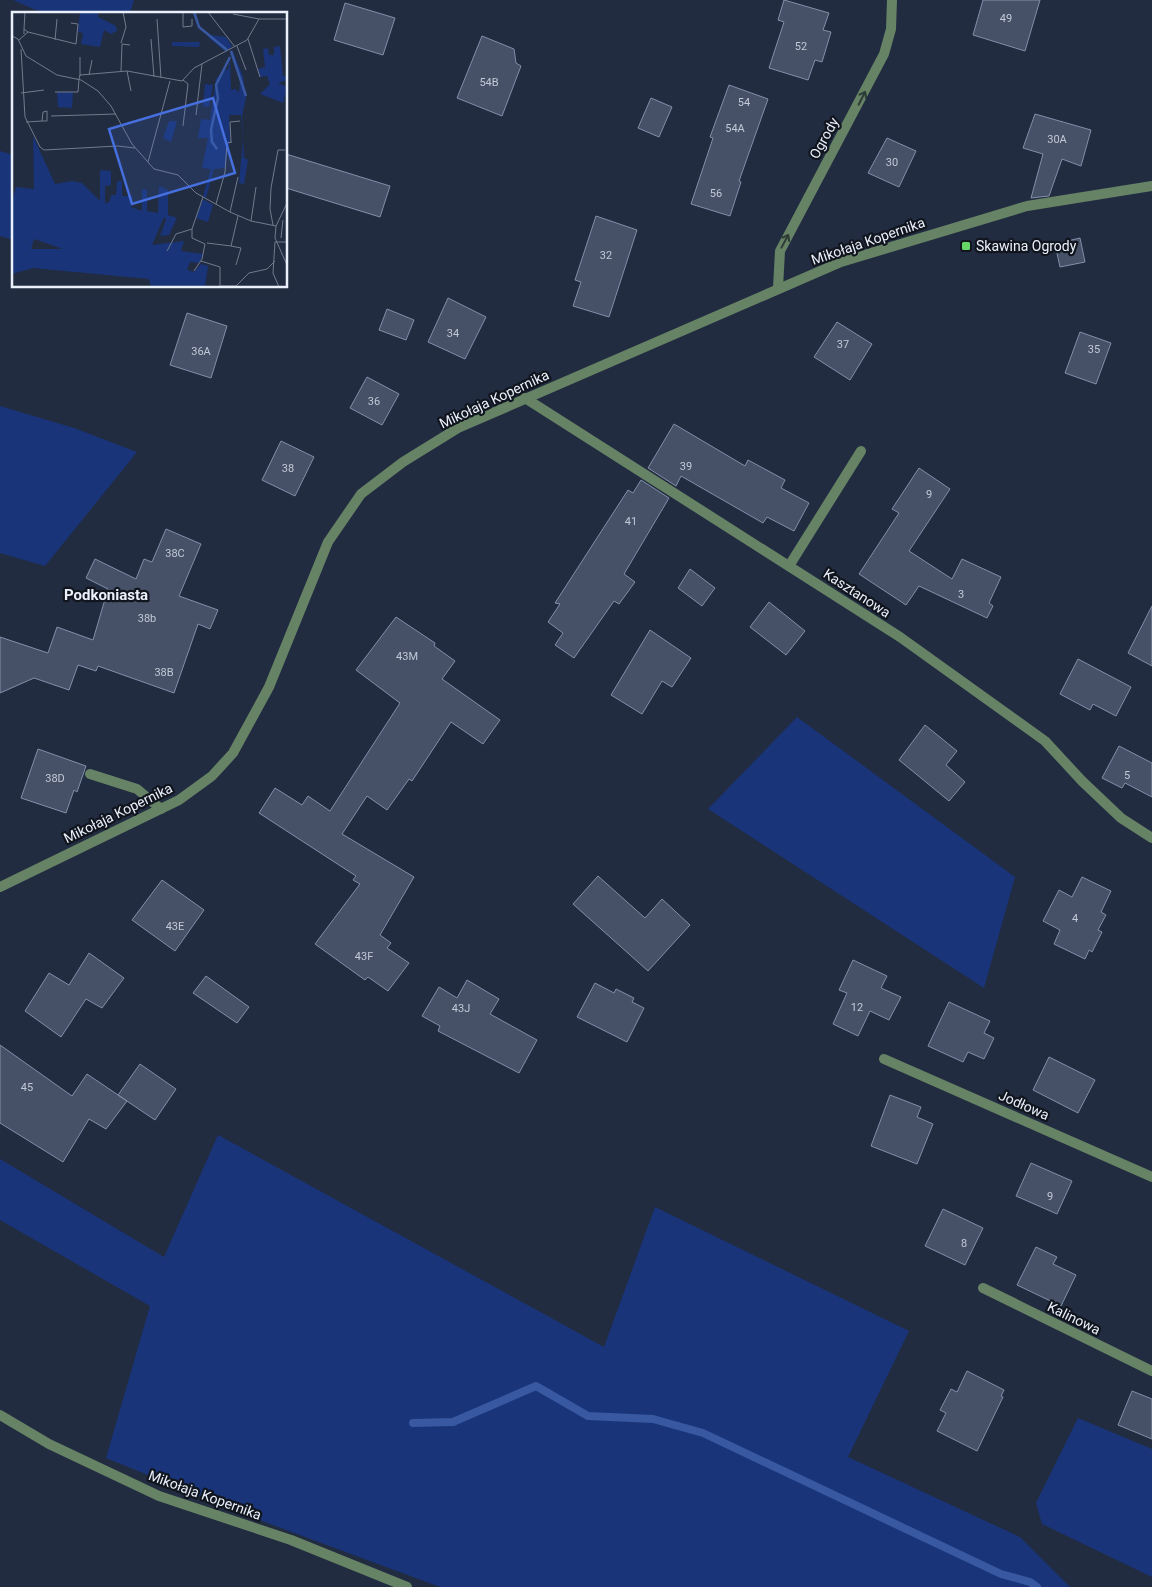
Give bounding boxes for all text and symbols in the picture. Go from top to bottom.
inset map [12,12,288,288]
house number: 49 [1000,12,1012,25]
house number: 52 [795,40,807,53]
house number: 54B [479,76,499,89]
one-way arrow [858,91,867,106]
house number: 54 [738,96,750,109]
street label: Ogrody [806,114,842,161]
house number: 54A [725,122,746,135]
house number: 30A [1047,133,1068,146]
house number: 30 [886,156,898,169]
house number: 56 [710,187,722,200]
street label: Mikołaja Kopernika [809,214,927,268]
one-way arrow [781,234,790,249]
place label: Skawina Ogrody [976,238,1077,254]
marker: Skawina Ogrody [960,240,972,252]
house number: 32 [600,249,612,262]
house number: 34 [447,327,459,340]
house number: 37 [837,338,849,351]
house number: 35 [1088,343,1100,356]
house number: 36A [191,345,212,358]
street label: Mikołaja Kopernika [437,367,551,431]
house number: 36 [368,395,380,408]
house number: 39 [680,460,692,473]
house number: 38 [282,462,294,475]
house number: 9 [926,488,932,501]
house number: 41 [625,515,637,528]
house number: 38C [165,547,185,560]
street label: Kasztanowa [821,565,893,621]
district label: Podkoniasta [64,586,148,604]
house number: 3 [958,588,964,601]
house number: 38b [138,612,156,625]
house number: 43M [396,650,418,663]
house number: 38B [154,666,174,679]
house number: 5 [1124,769,1130,782]
house number: 38D [45,772,65,785]
street label: Mikołaja Kopernika [61,780,175,846]
house number: 4 [1072,912,1078,925]
house number: 43E [166,920,184,933]
house number: 43F [355,950,373,963]
house number: 12 [851,1001,863,1014]
house number: 43J [452,1002,470,1015]
house number: 45 [21,1081,33,1094]
street label: Jodłowa [996,1087,1052,1123]
house number: 9 [1047,1190,1053,1203]
house number: 8 [961,1237,967,1250]
street label: Kalinowa [1045,1298,1103,1338]
street label: Mikołaja Kopernika [146,1467,264,1523]

